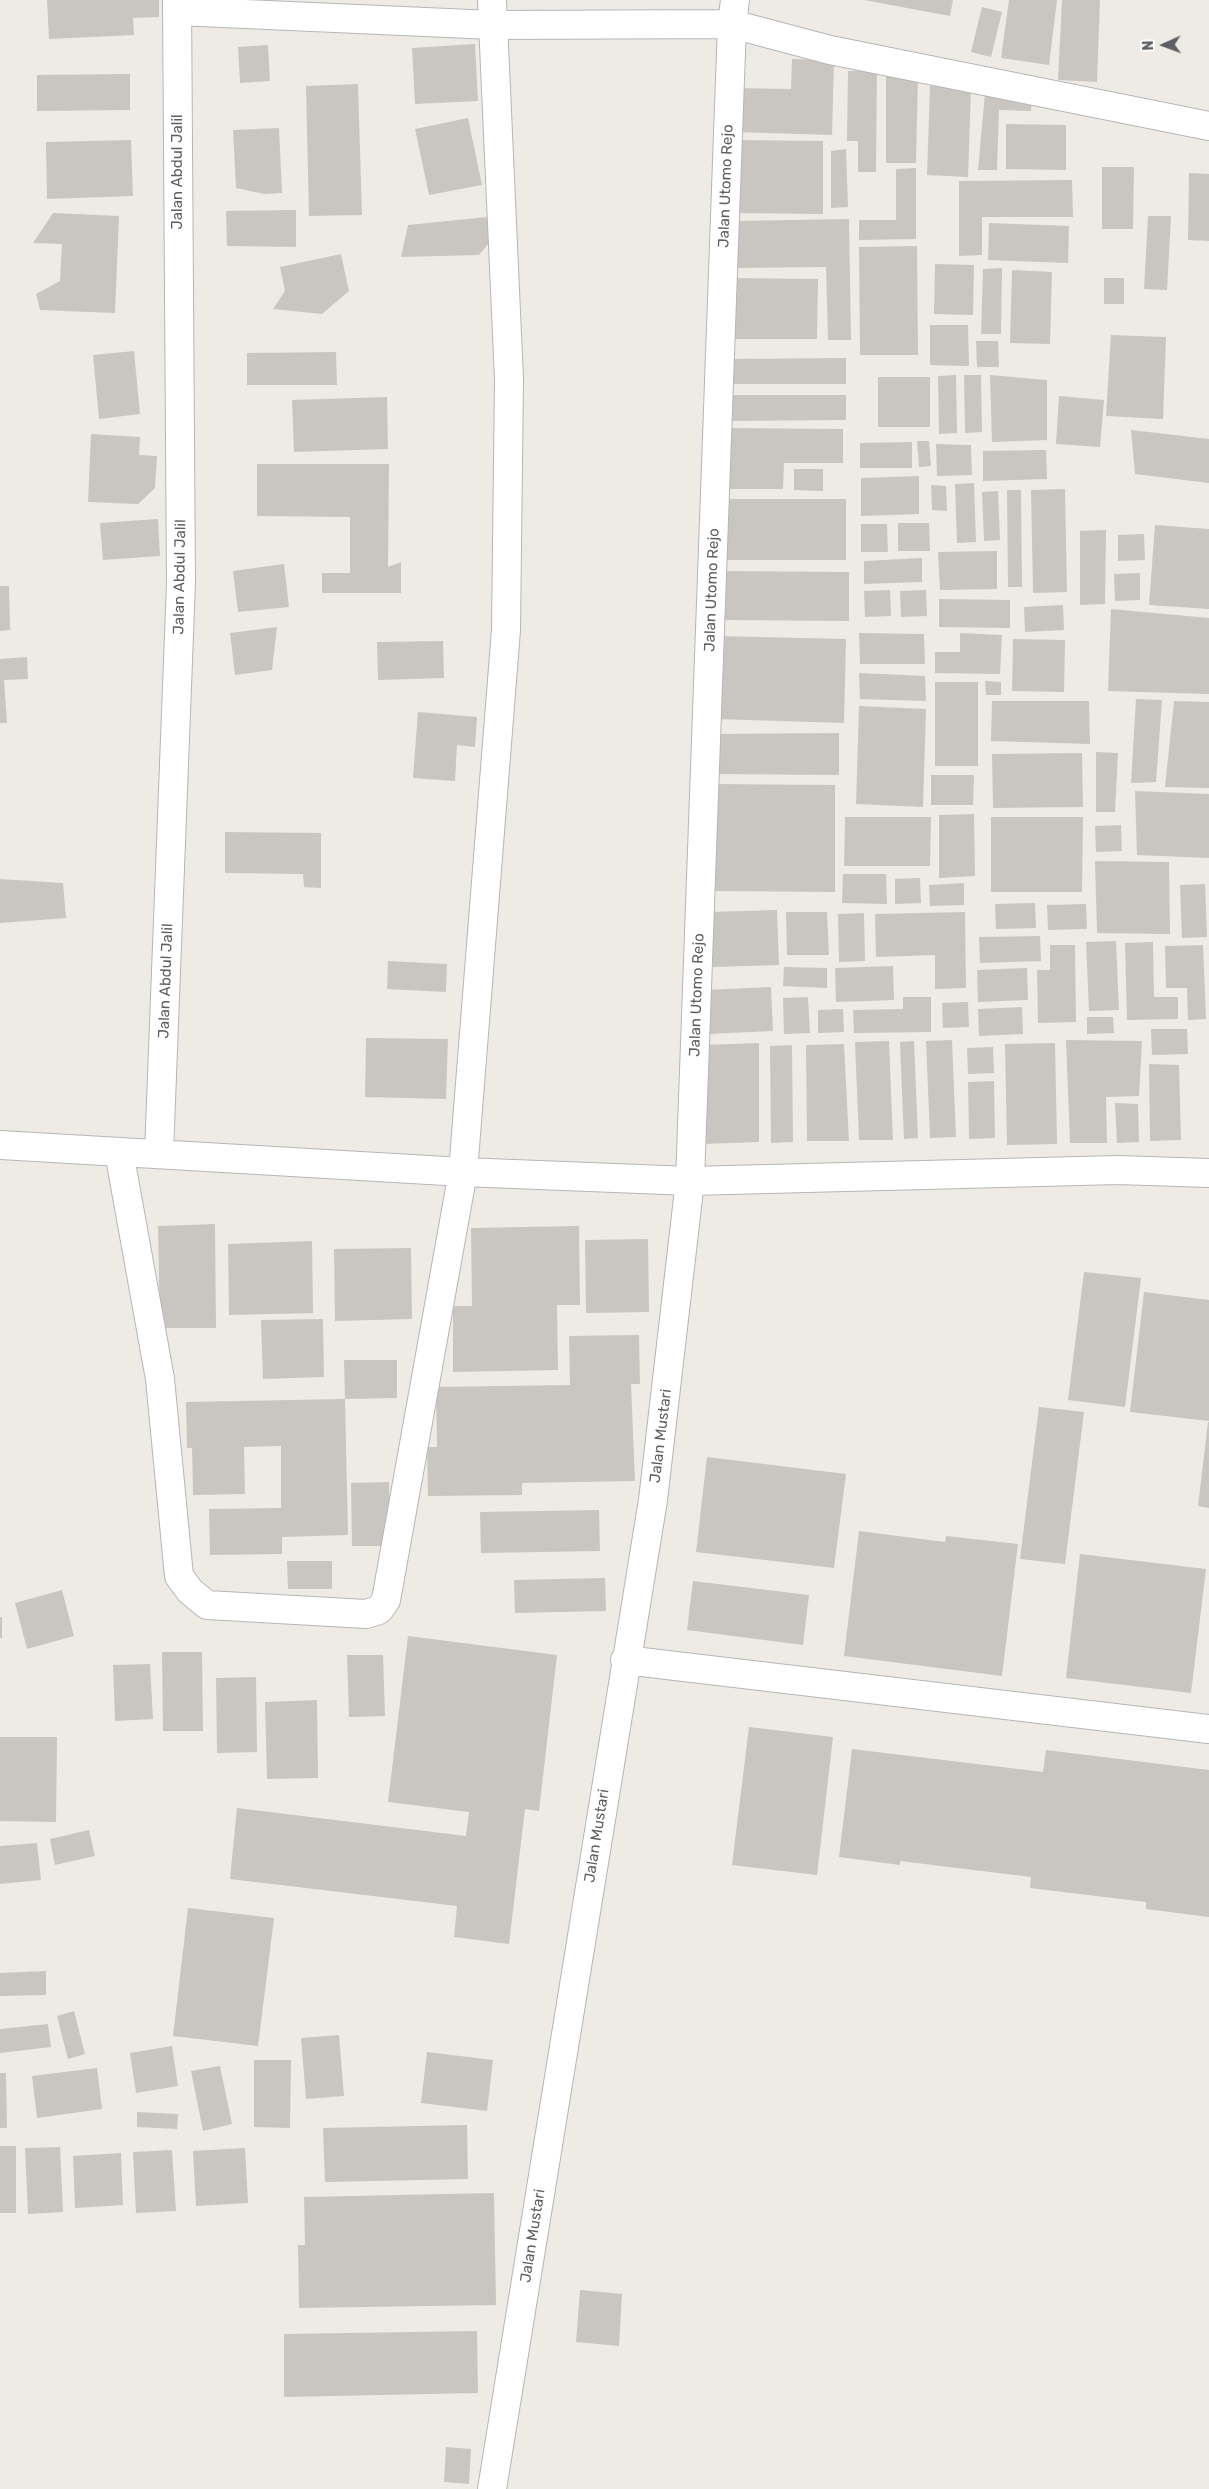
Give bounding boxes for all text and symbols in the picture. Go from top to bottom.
north arrow [1139,20,1189,70]
text: N [1140,40,1157,51]
street label: Jalan Abdul Jalil [169,114,187,230]
street label: Jalan Utomo Rejo [715,124,737,248]
street label: Jalan Abdul Jalil [170,519,190,635]
street label: Jalan Utomo Rejo [701,528,723,652]
street label: Jalan Abdul Jalil [155,923,177,1039]
street label: Jalan Utomo Rejo [686,933,708,1057]
street label: Jalan Mustari [646,1388,676,1484]
street label: Jalan Mustari [581,1788,613,1884]
street label: Jalan Mustari [517,2188,549,2284]

